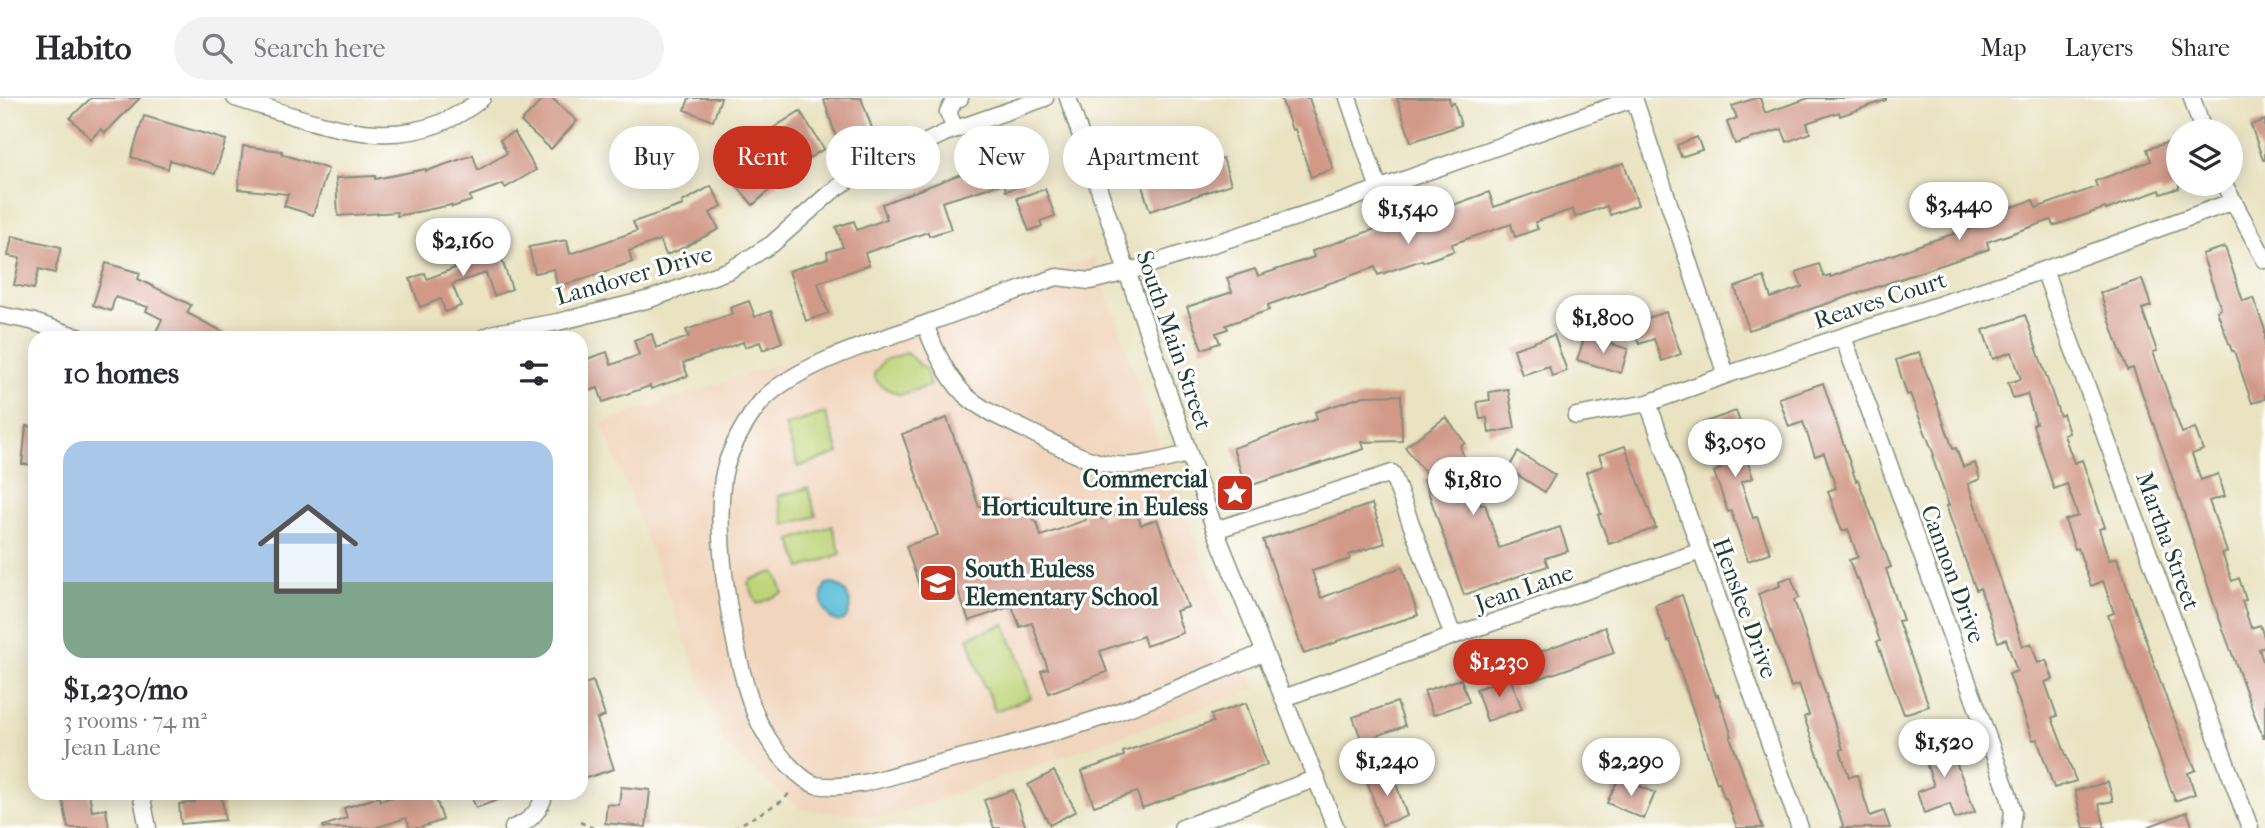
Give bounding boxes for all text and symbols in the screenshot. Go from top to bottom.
search box [174,17,664,80]
text: Habito [35,29,132,68]
icon: search [198,29,236,67]
text: Search here [254,33,385,64]
text: Map [1981,34,2027,62]
text: Layers [2065,34,2133,62]
text: Share [2171,34,2230,62]
map controls [2166,119,2243,196]
button: layers [2166,119,2243,196]
chip: Buy [609,126,699,189]
chip: Rent [713,126,812,189]
chip: Filters [826,126,940,189]
chip: New [954,126,1049,189]
chip: Apartment [1063,126,1224,189]
pin: $3,440 [1902,183,2016,242]
pin: $1,540 [1351,186,1465,246]
text: $3,440 [1925,191,1993,218]
text: $1,540 [1378,195,1438,222]
pin: $2,160 [406,218,520,278]
text: $2,160 [432,227,494,254]
street label: Landover Drive [552,239,716,311]
street label: South Main Street [1130,247,1218,434]
street label: Reaves Court [1810,265,1950,335]
pin: $1,800 [1546,296,1660,355]
text: $1,800 [1572,304,1634,331]
icon: filters [515,354,553,392]
text: 10 homes [63,356,179,391]
pin: $3,050 [1678,420,1792,479]
text: $3,050 [1704,428,1766,455]
pin: $1,810 [1416,458,1530,517]
place label: Commercial Horticulture in Euless [981,465,1208,521]
text: $1,810 [1444,466,1502,493]
street label: Martha Street [2130,468,2206,614]
place icon: Commercial Horticulture in Euless [1214,472,1256,514]
icon: home [245,486,371,612]
street label: Cannon Drive [1915,501,1991,647]
street label: Henslee Drive [1707,534,1783,682]
place label: South Euless Elementary School [965,555,1159,611]
street label: Jean Lane [1469,558,1577,618]
school or university icon: South Euless Elementary School [917,562,959,604]
pin: $1,230 [1442,640,1556,699]
text: $1,230 [1469,648,1529,675]
text: $1,230/mo [63,672,188,707]
text: 3 rooms · 74 m² [63,707,207,734]
pin: $1,520 [1887,720,2001,779]
text: $1,520 [1914,728,1974,755]
text: Jean Lane [63,734,161,761]
pin: $1,240 [1330,738,1444,798]
pin: $2,290 [1574,738,1688,798]
text: $1,240 [1355,747,1419,774]
text: $2,290 [1598,747,1664,774]

